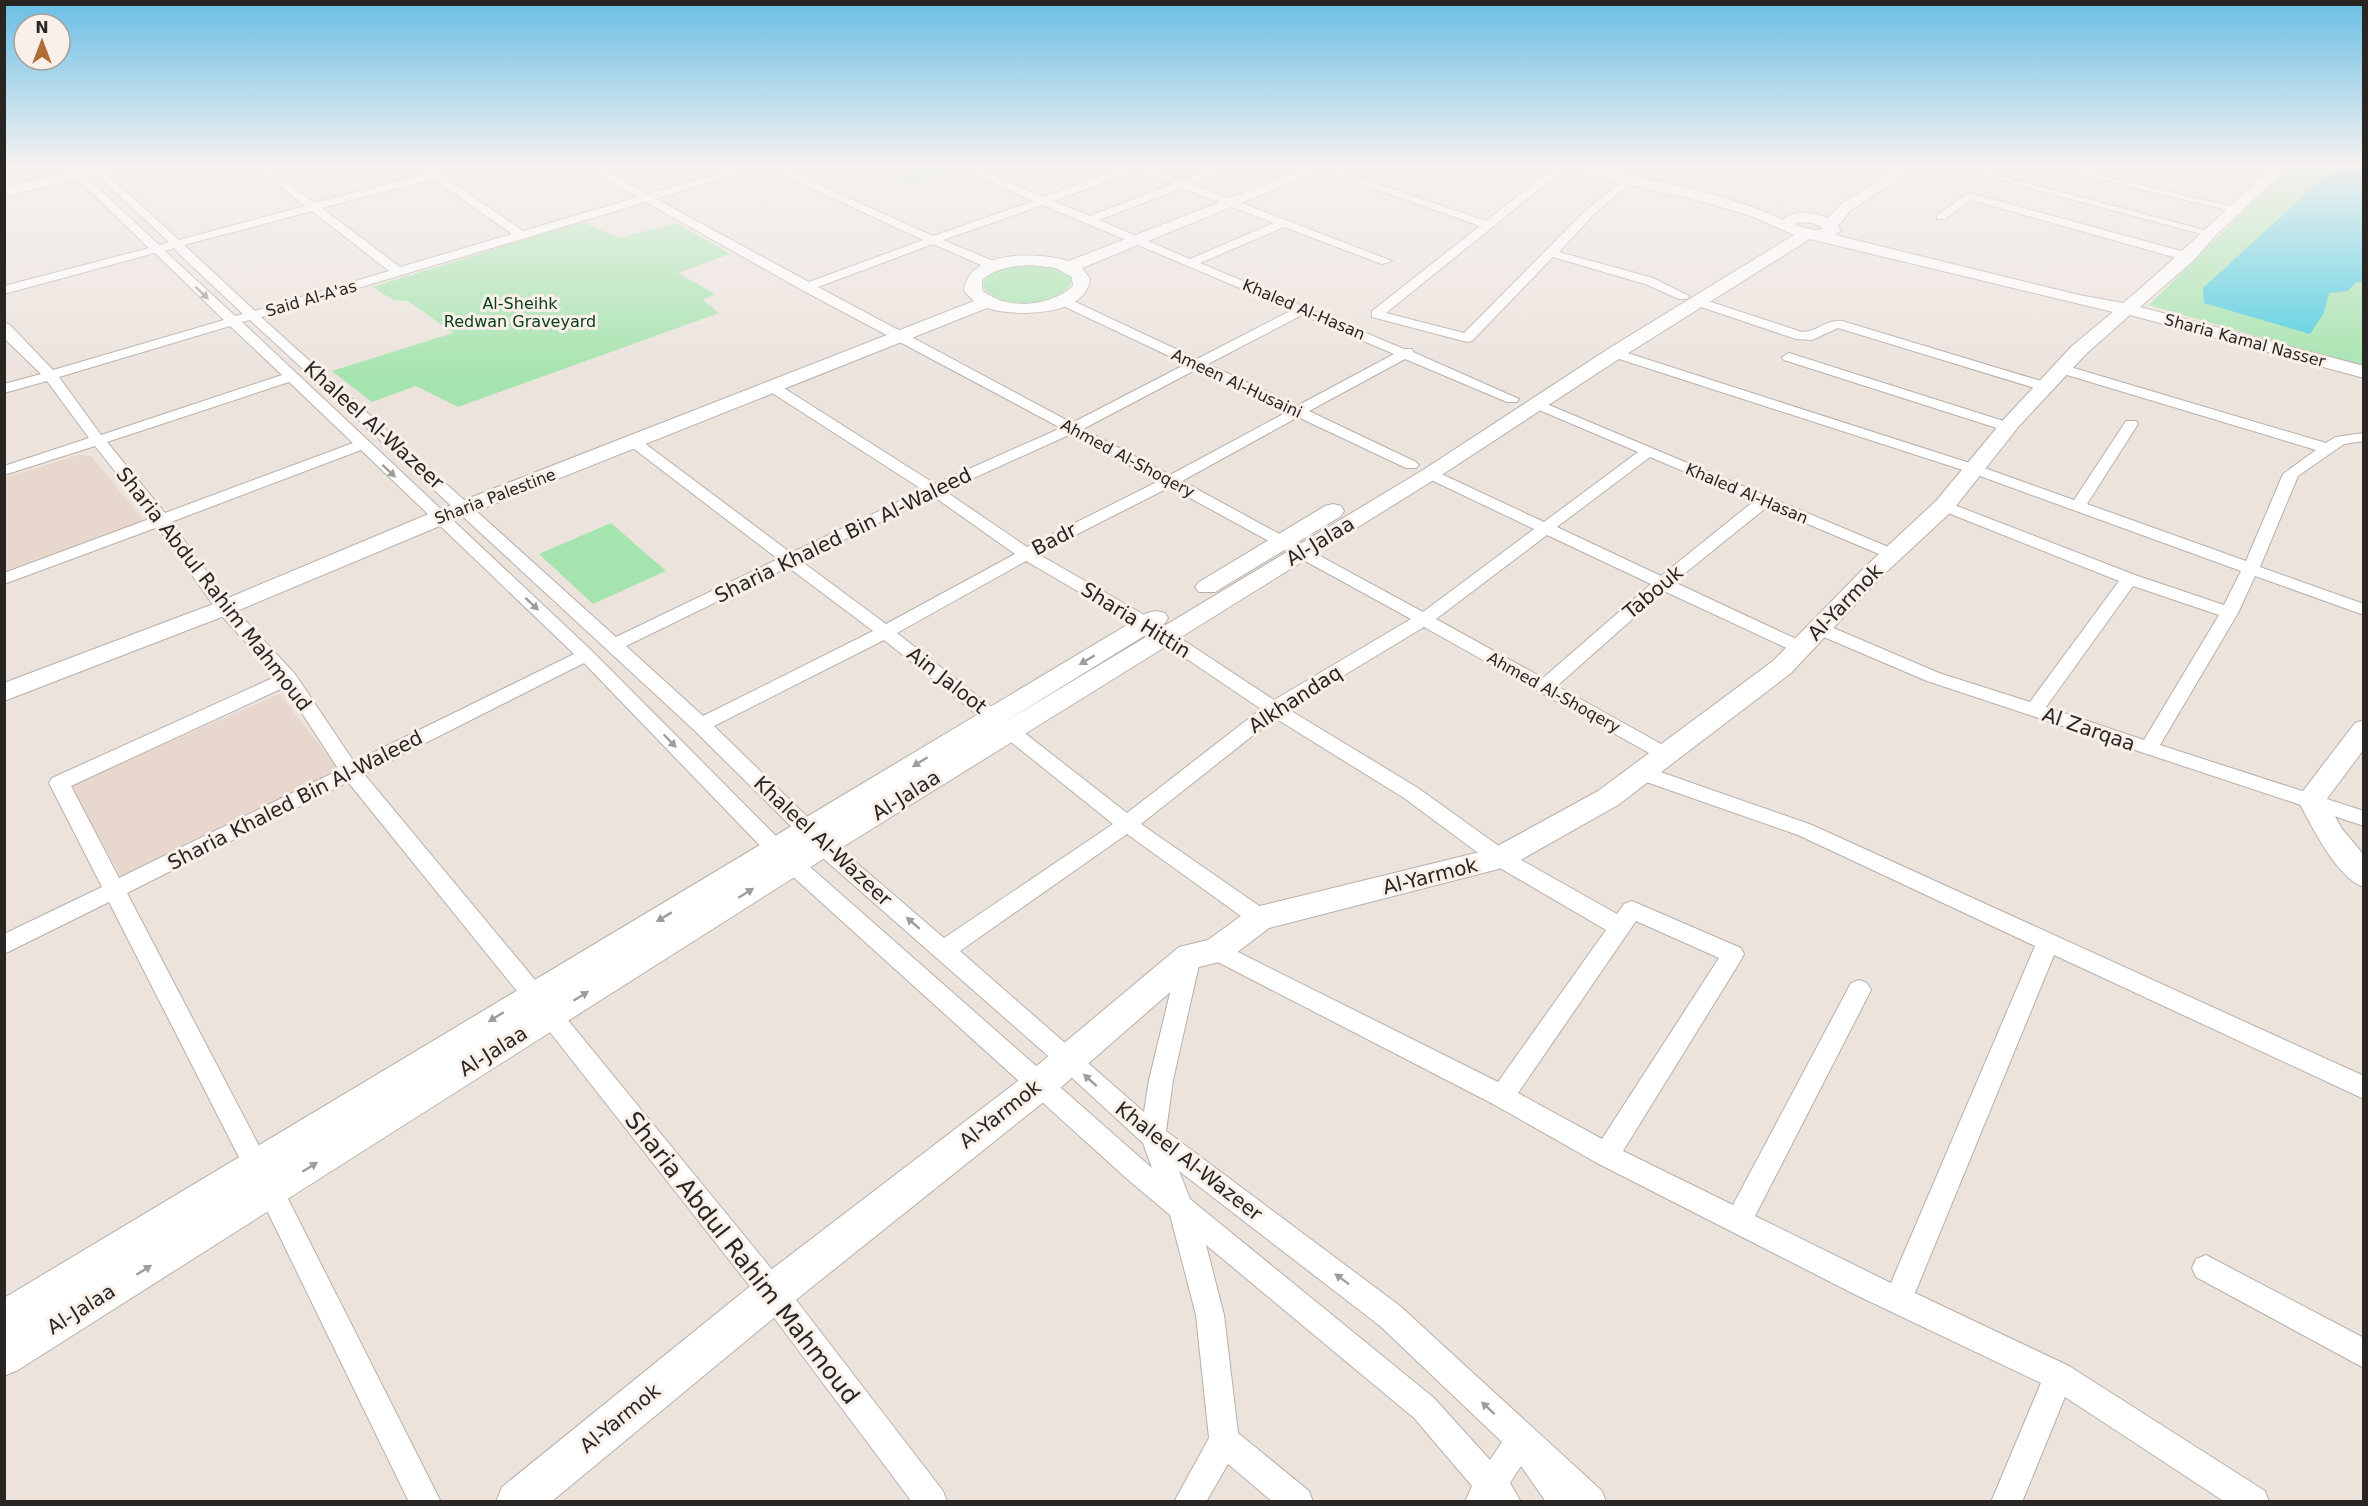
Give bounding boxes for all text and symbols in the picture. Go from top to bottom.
north arrow [12,12,72,72]
text: N [35,18,49,37]
street label: Khaled Al-Hasan [1240,275,1368,344]
street label: Said Al-A'as [263,276,359,321]
one-way arrow [195,285,209,299]
park label: Al-Sheihk Redwan Graveyard [444,294,596,331]
street label: Sharia Kamal Nasser [2162,310,2328,371]
street label: Ameen Al-Husaini [1168,345,1305,422]
street label: Khaleel Al-Wazeer [299,356,449,495]
street label: Ahmed Al-Shoqery [1057,415,1198,502]
street label: Khaled Al-Hasan [1683,459,1811,528]
street label: Sharia Abdul Rahim Mahmoud [111,462,317,716]
street label: Sharia Khaled Bin Al-Waleed [711,462,975,608]
one-way arrow [381,464,396,477]
street label: Sharia Palestine [432,465,558,528]
street label: Al-Jalaa [1281,511,1359,571]
street label: Badr [1028,517,1081,560]
street label: Al-Yarmok [1803,558,1888,645]
street label: Tabouk [1618,560,1688,624]
street label: Sharia Hittin [1077,577,1195,663]
one-way arrow [524,597,539,611]
street label: Ain Jaloot [902,642,992,719]
street label: Ahmed Al-Shoqery [1484,648,1624,737]
one-way arrow [1079,655,1095,666]
street label: Alkhandaq [1244,660,1346,738]
street label: Al Zarqaa [2039,702,2139,756]
street label: Sharia Khaled Bin Al-Waleed [164,725,426,875]
one-way arrow [663,733,677,747]
one-way arrow [913,756,929,768]
street label: Al-Jalaa [868,765,944,825]
street label: Khaleel Al-Wazeer [749,771,898,912]
street label: Al-Yarmok [1380,853,1480,899]
one-way arrow [738,887,754,898]
one-way arrow [655,912,672,922]
one-way arrow [906,917,921,930]
one-way arrow [573,991,589,1002]
one-way arrow [488,1011,504,1022]
street label: Al-Jalaa [455,1021,531,1081]
street label: Al-Yarmok [954,1074,1046,1153]
one-way arrow [1083,1074,1098,1087]
street label: Khaleel Al-Wazeer [1111,1096,1268,1226]
street label: Sharia Abdul Rahim Mahmoud [619,1106,865,1410]
one-way arrow [301,1162,318,1173]
one-way arrow [136,1264,152,1275]
one-way arrow [1334,1274,1349,1286]
street label: Al-Jalaa [43,1279,119,1339]
street label: Al-Yarmok [575,1378,666,1458]
one-way arrow [1480,1401,1495,1415]

